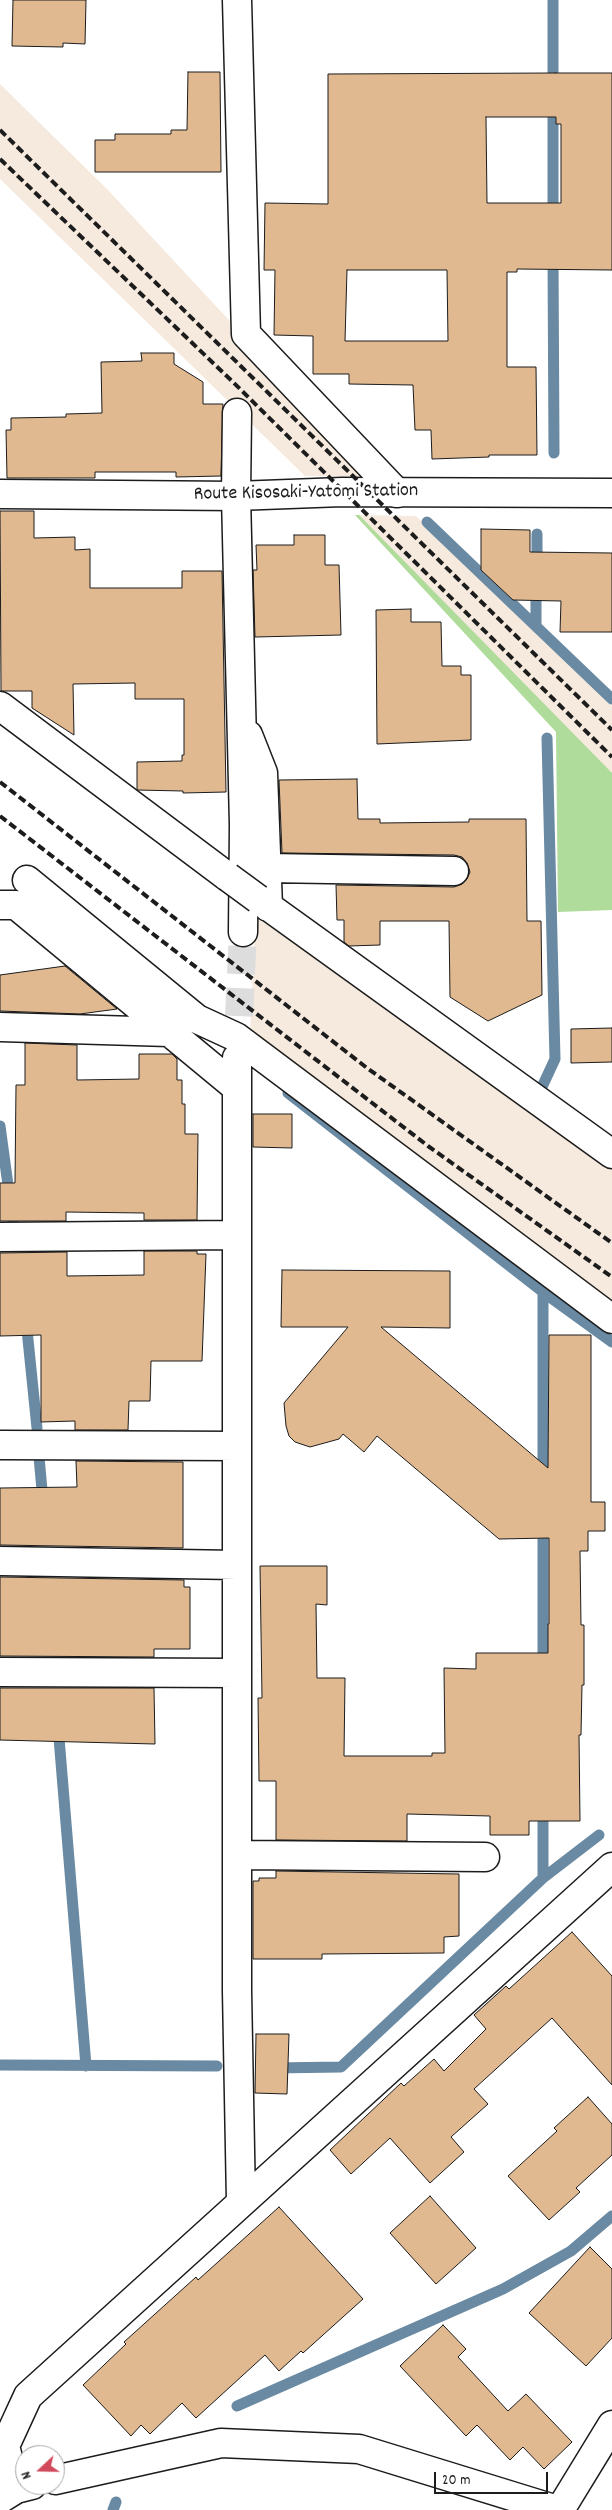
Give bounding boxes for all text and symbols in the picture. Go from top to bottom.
street label: Route Kisosaki-Yatomi Station [194,480,418,508]
north arrow [15,2445,65,2495]
scale bar [437,2462,551,2494]
text: N [16,2468,38,2482]
text: 20 m [442,2470,470,2492]

